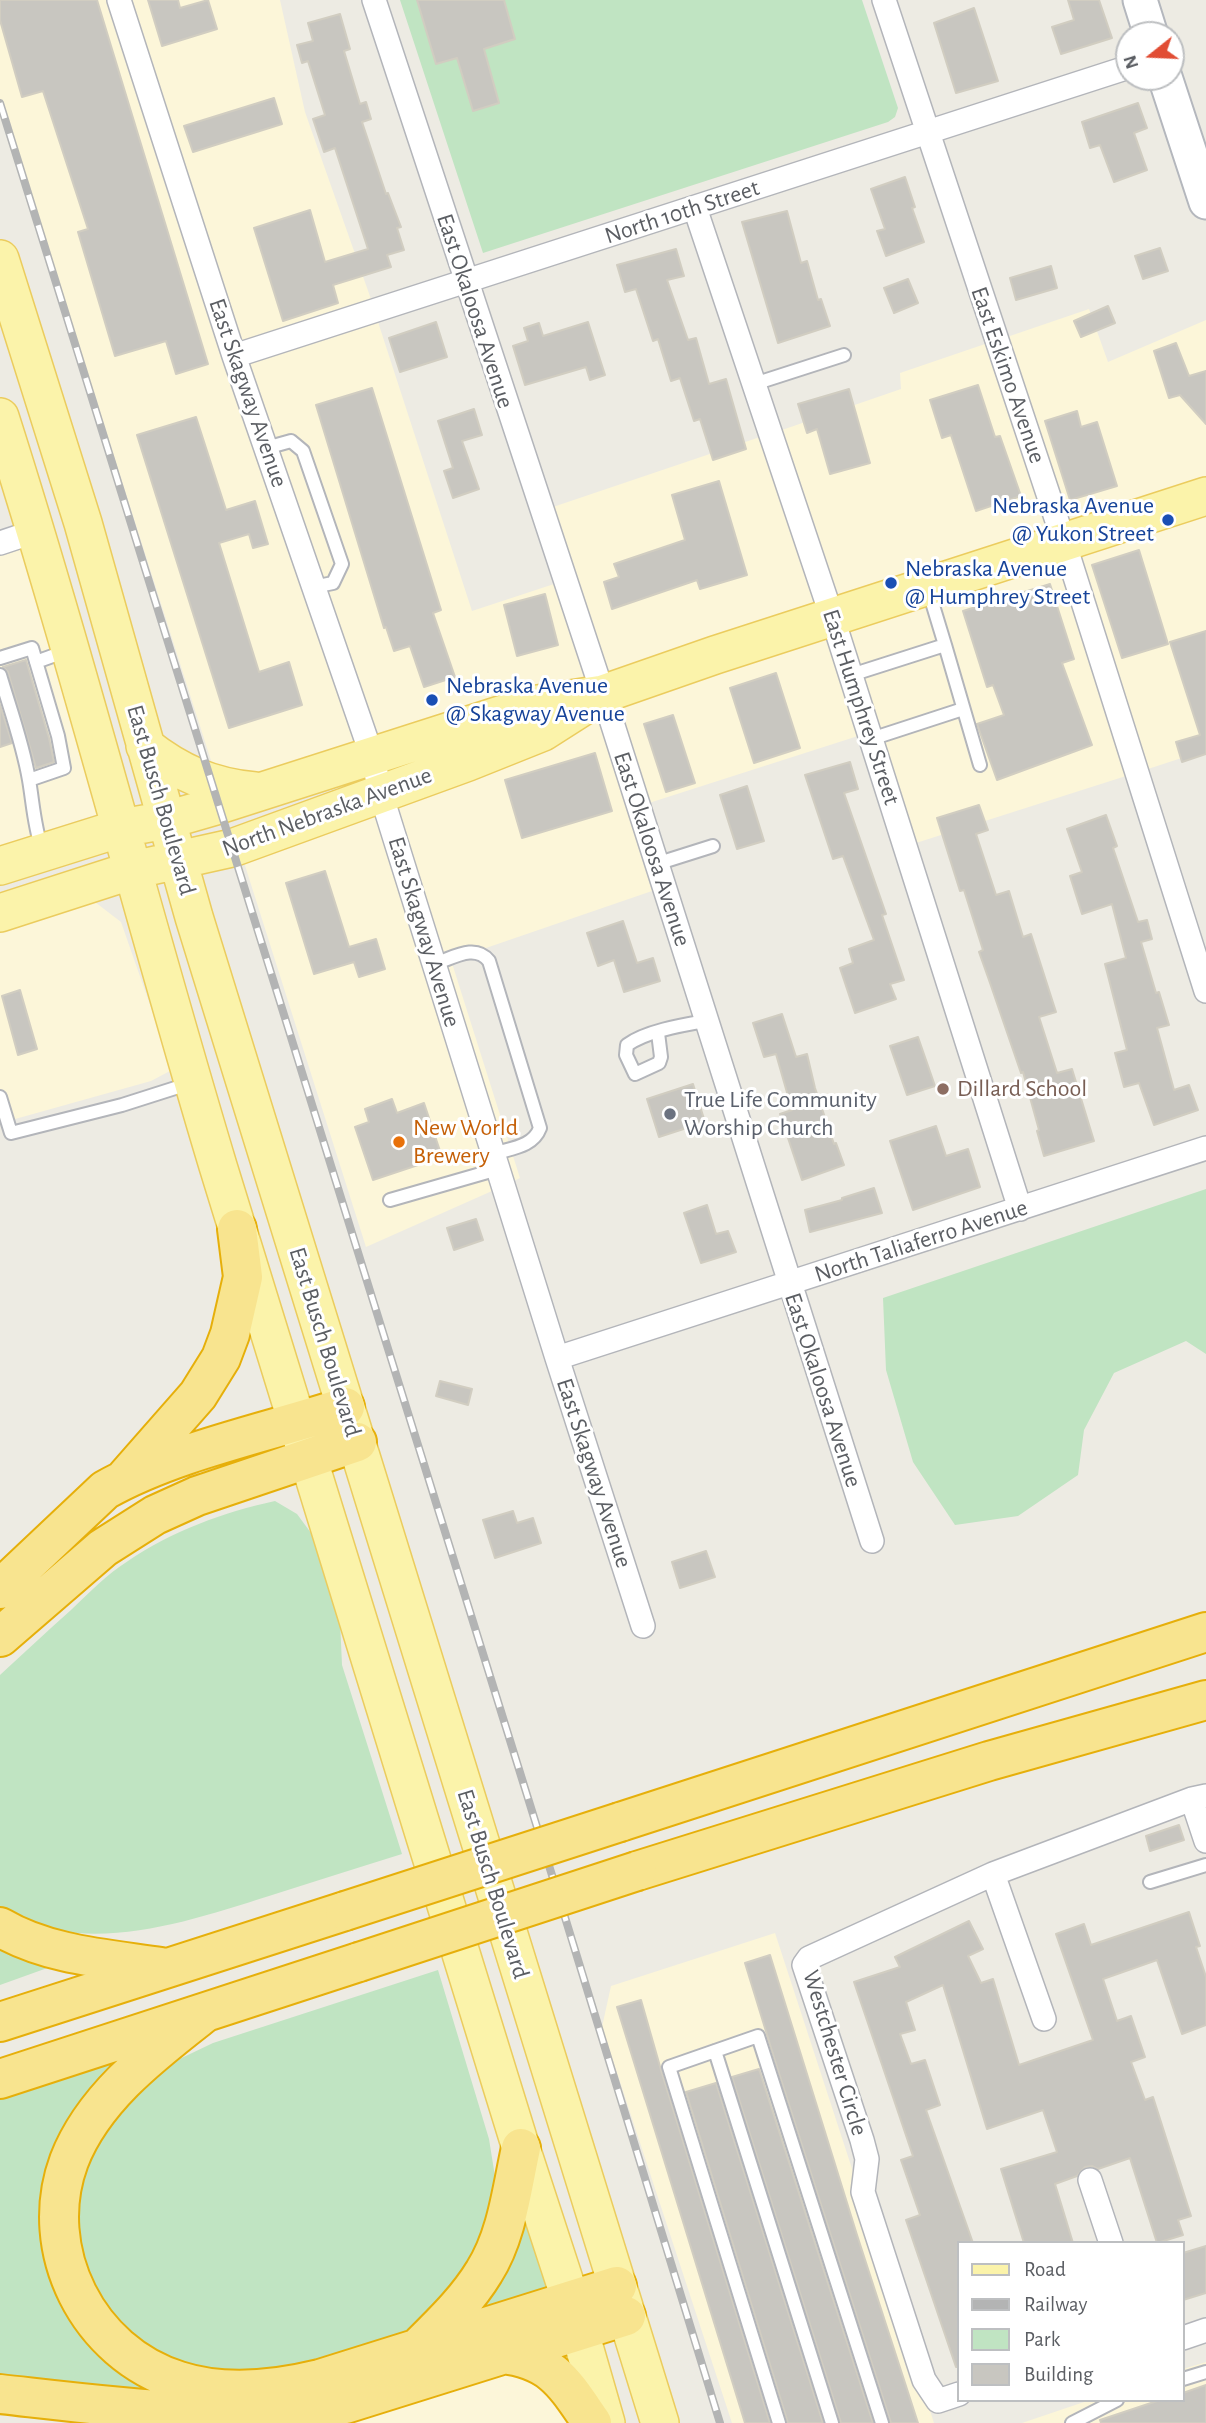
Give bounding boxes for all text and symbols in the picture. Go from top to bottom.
north arrow [1115,21,1185,91]
text: N [1120,53,1143,71]
street label: North 10th Street [601,173,763,251]
street label: East Okaloosa Avenue [430,210,520,412]
street label: East Eskimo Avenue [964,283,1052,467]
street label: East Skagway Avenue [202,295,294,491]
place label: Nebraska Avenue @ Yukon Street [992,492,1154,548]
marker: Nebraska Avenue @ Yukon Street [1160,512,1176,528]
place label: Nebraska Avenue @ Humphrey Street [905,555,1090,611]
marker: Nebraska Avenue @ Humphrey Street [883,575,899,591]
street label: East Humphrey Street [816,606,906,808]
place label: Nebraska Avenue @ Skagway Avenue [446,672,625,728]
marker: Nebraska Avenue @ Skagway Avenue [424,692,440,708]
street label: East Busch Boulevard [120,701,202,899]
street label: East Okaloosa Avenue [607,748,697,950]
street label: North Nebraska Avenue [218,761,436,863]
street label: East Skagway Avenue [381,833,467,1031]
place label: Dillard School [957,1075,1087,1103]
marker: Dillard School [935,1081,951,1097]
place label: True Life Community Worship Church [684,1086,877,1142]
marker: True Life Community Worship Church [662,1106,678,1122]
place label: New World Brewery [413,1114,518,1170]
marker: New World Brewery [391,1134,407,1150]
street label: North Taliaferro Avenue [811,1193,1031,1289]
street label: East Busch Boulevard [282,1244,368,1440]
street label: East Okaloosa Avenue [778,1289,868,1491]
street label: East Skagway Avenue [550,1375,638,1571]
street label: East Busch Boulevard [450,1786,536,1982]
street label: Westchester Circle [796,1967,874,2139]
legend [958,2241,1185,2402]
text: Road [1024,2259,1066,2280]
text: Railway [1024,2294,1087,2315]
text: Park [1024,2329,1060,2350]
text: Building [1024,2364,1093,2385]

